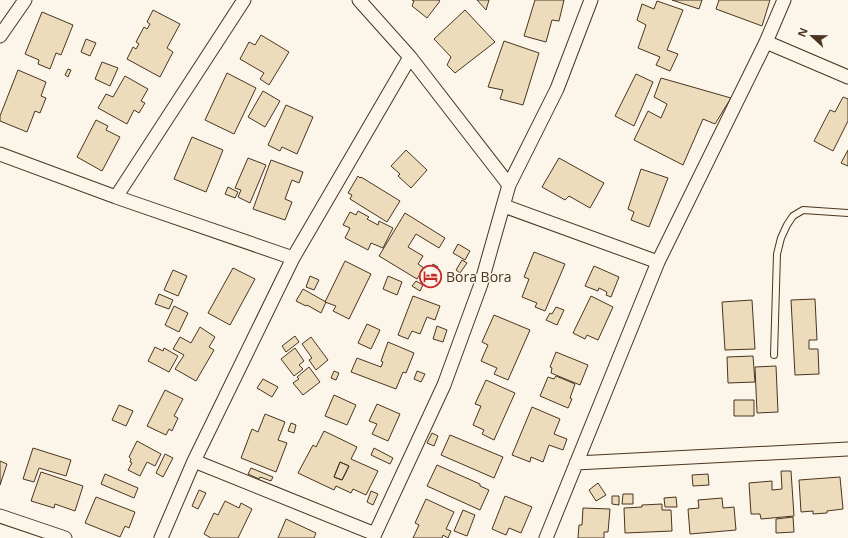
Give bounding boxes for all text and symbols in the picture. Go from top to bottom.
north arrow [792,16,832,56]
text: N [794,25,811,39]
hotel icon: Bora Bora [418,263,444,289]
place label: Bora Bora [446,267,512,286]

